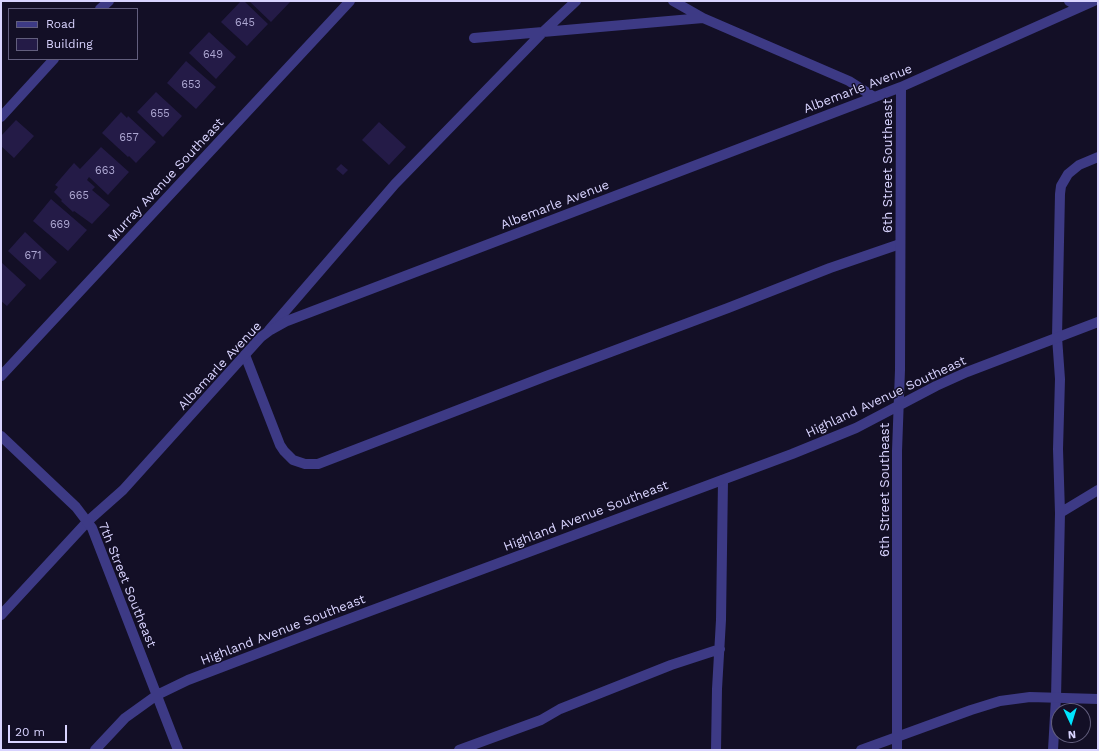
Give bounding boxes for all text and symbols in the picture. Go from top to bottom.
legend [8,8,138,60]
house number: 645 [235,16,255,30]
text: Road [46,17,75,31]
text: Building [46,37,93,51]
house number: 649 [203,48,223,62]
street label: Albemarle Avenue [801,61,915,117]
house number: 653 [181,78,201,92]
street label: 6th Street Southeast [880,99,896,233]
house number: 655 [150,107,170,121]
street label: Murray Avenue Southeast [105,115,227,245]
house number: 657 [119,131,139,145]
house number: 663 [95,164,115,178]
street label: Albemarle Avenue [498,177,612,233]
house number: 665 [69,189,89,203]
house number: 669 [50,218,70,232]
house number: 671 [24,249,42,263]
street label: Albemarle Avenue [175,319,265,413]
street label: Highland Avenue Southeast [803,353,969,441]
street label: 6th Street Southeast [877,423,893,557]
street label: Highland Avenue Southeast [501,477,671,555]
street label: 7th Street Southeast [95,520,159,650]
street label: Highland Avenue Southeast [198,591,368,669]
north arrow [1051,703,1091,743]
scale bar [10,717,69,743]
text: 20 m [15,725,45,739]
text: N [1067,728,1076,741]

